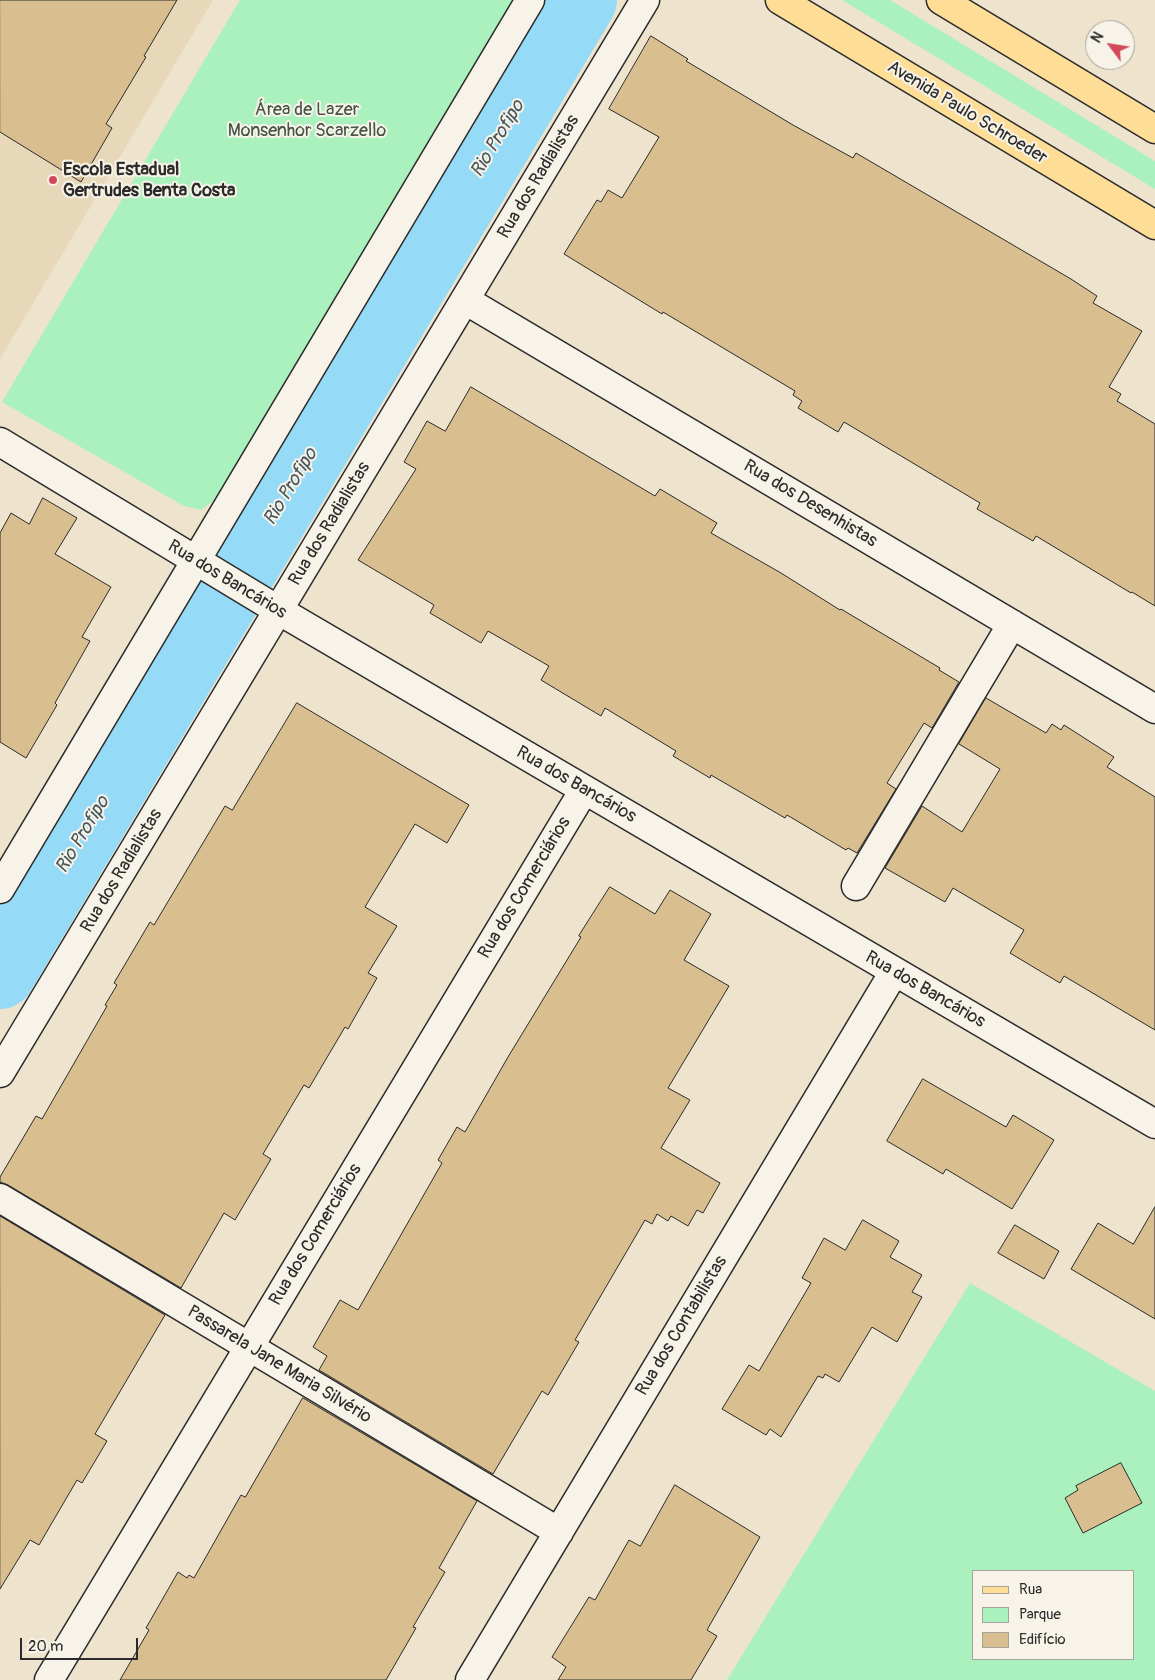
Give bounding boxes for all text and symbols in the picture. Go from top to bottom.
north arrow [1085,20,1135,70]
text: N [1088,29,1107,46]
street label: Avenida Paulo Schroeder [883,57,1051,169]
water label: Rio Profipo [466,96,530,182]
park label: Área de Lazer Monsenhor Scarzello [228,99,386,142]
street label: Rua dos Radialistas [494,111,584,243]
place label: Escola Estadual Gertrudes Benta Costa [63,159,235,202]
marker: Escola Estadual Gertrudes Benta Costa [47,174,59,186]
water label: Rio Profipo [259,444,323,530]
street label: Rua dos Desenhistas [739,456,881,552]
street label: Rua dos Radialistas [285,458,375,590]
street label: Rua dos Bancários [164,536,290,624]
street label: Rua dos Bancários [512,742,640,828]
water label: Rio Profipo [51,792,115,878]
street label: Rua dos Radialistas [77,805,167,937]
street label: Rua dos Comerciários [474,813,576,963]
street label: Rua dos Bancários [861,947,989,1033]
street label: Rua dos Comerciários [265,1160,367,1310]
street label: Rua dos Contabilistas [632,1252,732,1400]
street label: Passarela Jane Maria Silvério [183,1301,375,1429]
legend [972,1570,1135,1660]
text: Rua [1019,1580,1042,1599]
text: Parque [1019,1605,1061,1624]
scale bar [22,1628,140,1660]
text: Edifício [1019,1630,1065,1649]
text: 20 m [28,1637,63,1656]

